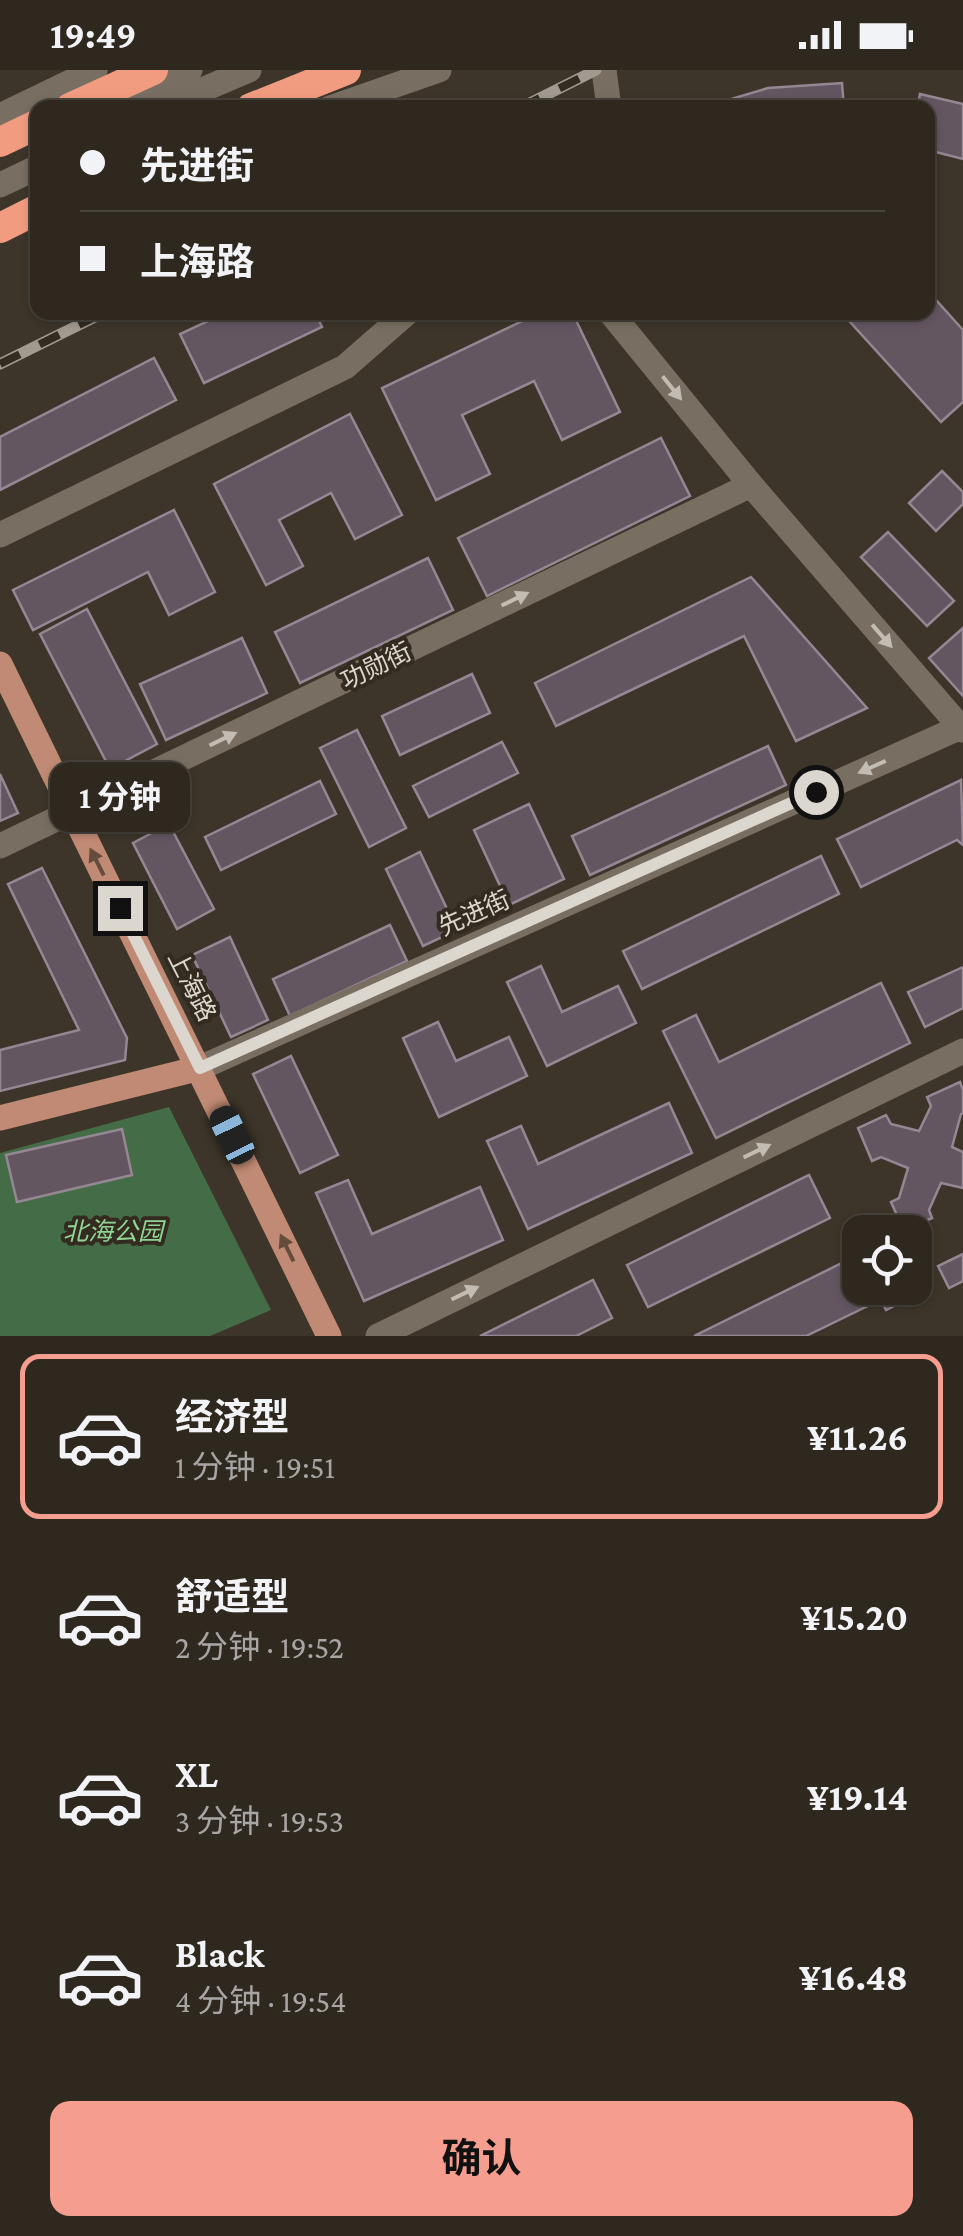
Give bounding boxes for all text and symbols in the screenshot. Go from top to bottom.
text: 19:49 [50,14,137,56]
text: 先进街 [140,145,254,187]
text: 上海路 [140,241,254,283]
one-way arrow [661,375,682,401]
one-way arrow [501,590,530,607]
one-way arrow [870,623,892,648]
street label: 功勋街 [336,637,416,695]
one-way arrow [208,731,237,748]
one-way arrow [857,759,887,775]
callout: 1 分钟 [50,763,190,833]
route start [794,770,839,815]
text: 1 分钟 [79,779,161,815]
one-way arrow [89,848,106,877]
street label: 先进街 [434,885,514,941]
route end [98,886,143,931]
street label: 上海路 [163,946,221,1026]
car [205,1101,259,1169]
one-way arrow [743,1143,772,1160]
map controls [842,1215,932,1305]
button: locate [842,1215,932,1305]
park label: 北海公园 [63,1218,166,1245]
one-way arrow [278,1233,295,1262]
one-way arrow [451,1285,480,1302]
icon: car [55,1392,145,1482]
text: 经济型 [175,1396,289,1438]
text: ¥11.26 [807,1416,908,1458]
text: 1 分钟 · 19:51 [175,1449,335,1485]
icon: car [55,1572,145,1662]
text: 舒适型 [175,1576,289,1618]
text: ¥15.20 [801,1596,908,1638]
text: 2 分钟 · 19:52 [175,1629,344,1665]
icon: car [55,1752,145,1842]
text: XL [175,1753,218,1795]
text: ¥19.14 [807,1776,908,1818]
text: 3 分钟 · 19:53 [175,1803,344,1839]
icon: car [55,1932,145,2022]
text: Black [175,1933,264,1975]
text: ¥16.48 [799,1956,908,1998]
text: 4 分钟 · 19:54 [175,1983,347,2019]
button: 确认 [50,2101,913,2216]

